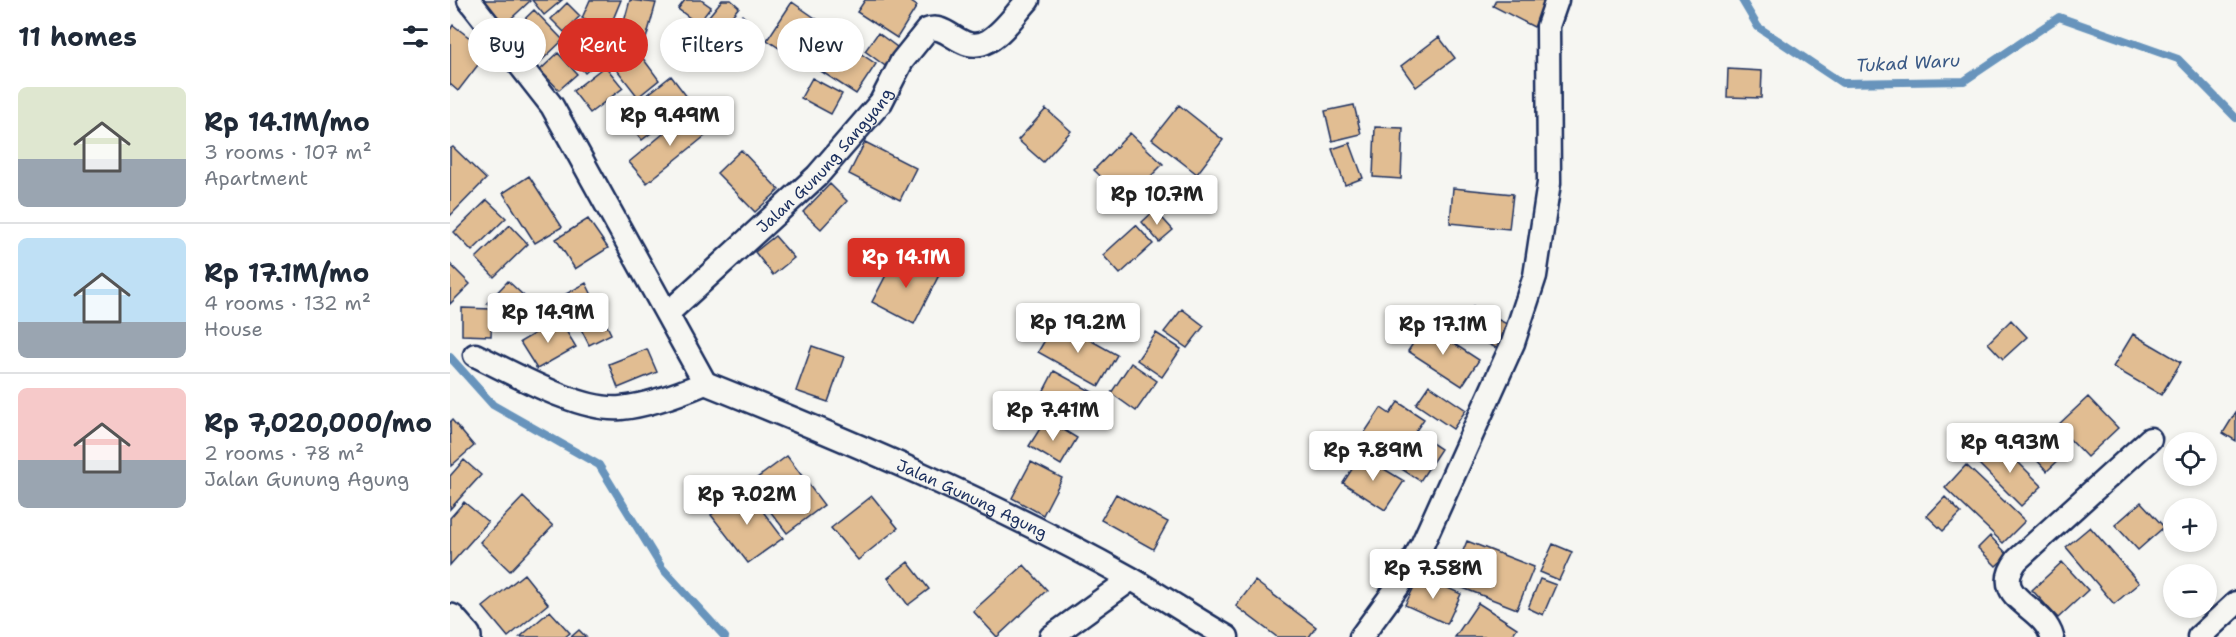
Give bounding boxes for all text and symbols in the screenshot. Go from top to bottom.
chip: Buy [468,18,546,72]
chip: Rent [558,18,648,72]
chip: Filters [660,18,765,72]
chip: New [777,18,864,72]
text: 11 homes [18,19,137,54]
icon: filters [399,20,432,53]
water label: Tukad Waru [1855,48,1961,78]
street label: Jalan Gunung Sangyang [752,84,897,237]
pin: Rp 9.49M [608,96,732,147]
text: Rp 9.49M [620,102,720,128]
text: Rp 14.1M/mo [204,104,370,139]
icon: home [66,111,138,183]
text: 3 rooms · 107 m² [204,139,372,165]
text: Apartment [204,165,308,191]
pin: Rp 10.7M [1095,175,1219,226]
text: Rp 10.7M [1111,181,1203,207]
pin: Rp 14.1M [844,238,968,289]
text: Rp 14.1M [862,244,950,270]
text: Rp 17.1M/mo [204,255,369,290]
icon: home [66,262,138,334]
text: 4 rooms · 132 m² [204,290,371,316]
pin: Rp 14.9M [486,293,610,344]
text: Rp 14.9M [502,299,594,325]
pin: Rp 19.2M [1016,303,1140,354]
pin: Rp 17.1M [1381,305,1505,356]
text: Rp 19.2M [1030,309,1126,335]
text: Rp 17.1M [1399,311,1487,337]
text: House [204,316,263,342]
pin: Rp 7.41M [991,391,1115,442]
text: Rp 7.41M [1007,397,1099,423]
text: Rp 7,020,000/mo [204,405,432,440]
icon: home [66,412,138,484]
pin: Rp 9.93M [1948,423,2072,474]
text: Rp 9.93M [1961,429,2059,455]
pin: Rp 7.89M [1311,431,1435,482]
map controls [2163,432,2217,618]
button: locate [2163,432,2217,486]
text: Rp 7.89M [1323,437,1423,463]
text: 2 rooms · 78 m² [204,440,364,466]
street label: Jalan Gunung Agung [893,454,1051,543]
text: Jalan Gunung Agung [204,466,409,492]
pin: Rp 7.02M [685,475,809,526]
text: Rp 7.02M [698,481,796,507]
button: + [2163,498,2217,552]
pin: Rp 7.58M [1371,549,1495,600]
text: Rp 7.58M [1384,555,1482,581]
button: − [2163,564,2217,618]

